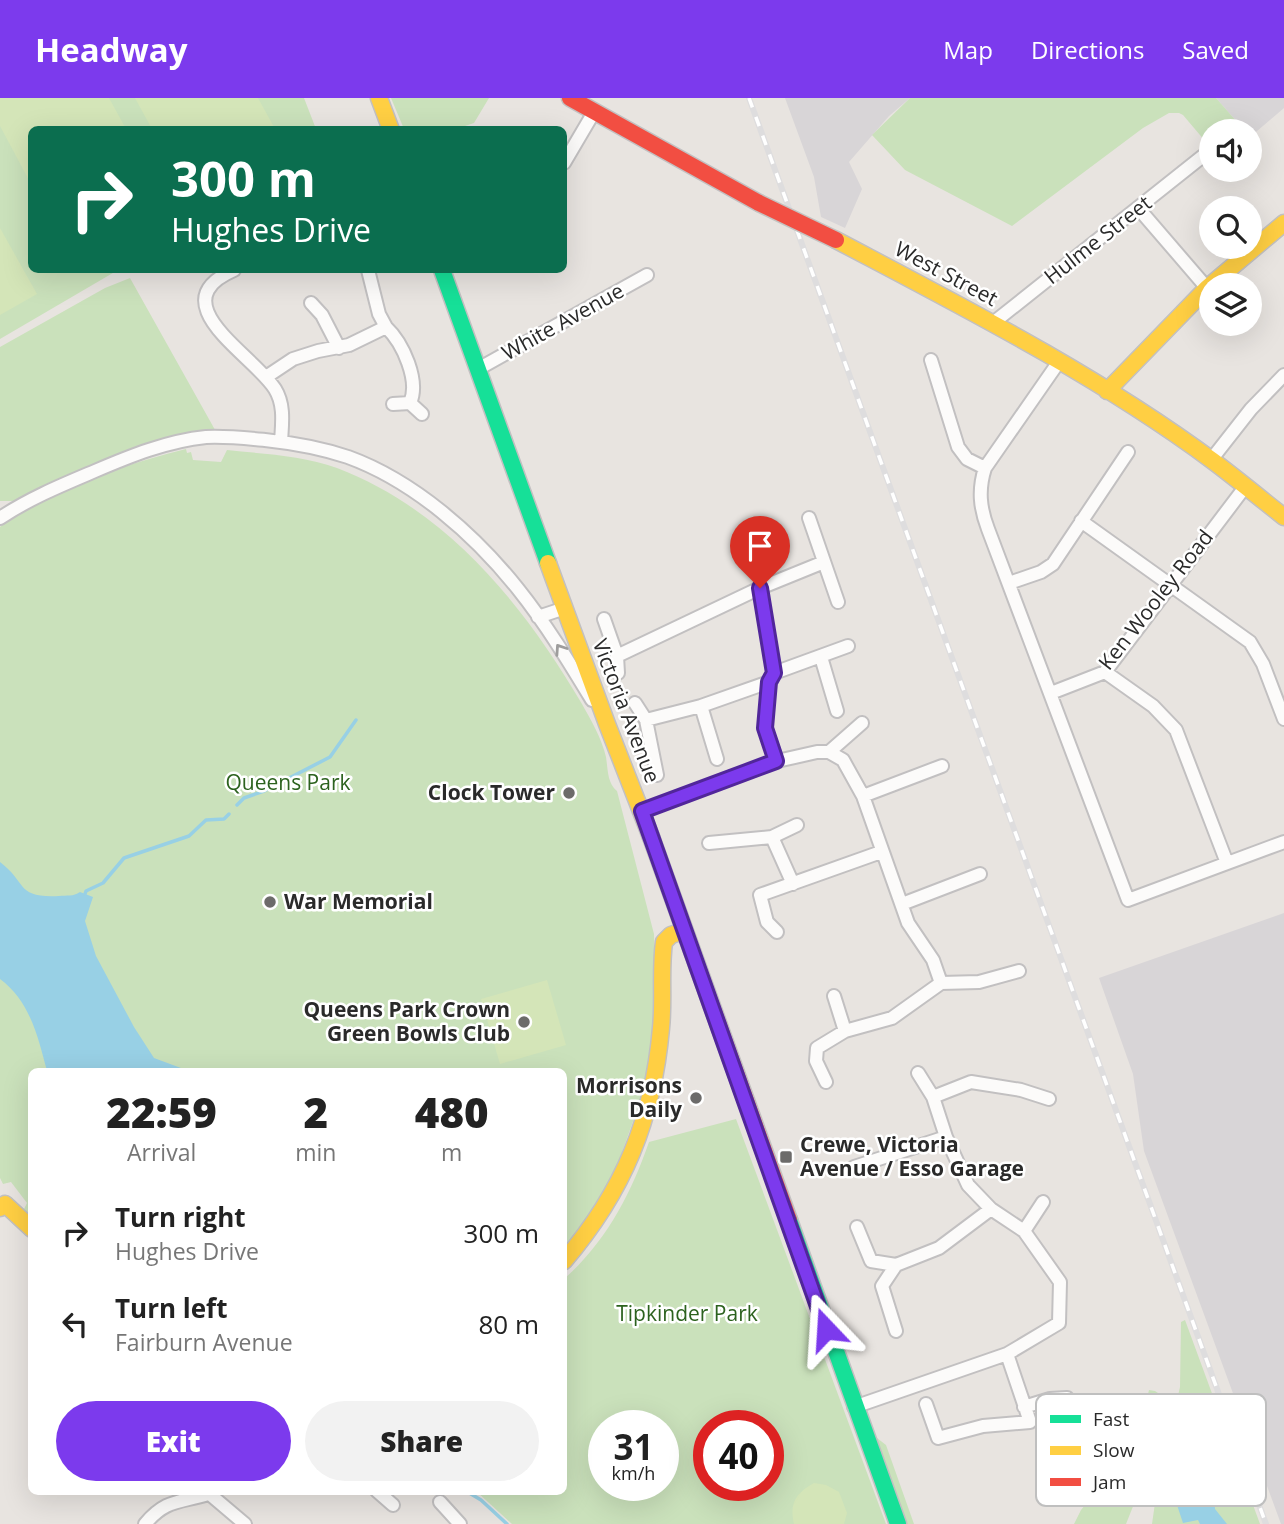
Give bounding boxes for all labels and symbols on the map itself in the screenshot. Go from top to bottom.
street label: Hulme Street [1038,188,1157,290]
street label: West Street [890,234,1003,312]
street label: White Avenue [497,276,629,366]
pin [730,516,790,588]
street label: Ken Wooley Road [1092,523,1219,675]
street label: Victoria Avenue [587,635,667,787]
one-way arrow [556,644,569,657]
park label: Queens Park [225,768,351,796]
place label: Clock Tower [428,778,555,806]
marker: Clock Tower [561,785,577,801]
place label: War Memorial [284,887,433,915]
marker: War Memorial [262,894,278,910]
place label: Queens Park Crown Green Bowls Club [303,995,510,1047]
marker: Queens Park Crown Green Bowls Club [516,1014,532,1030]
place label: Morrisons Daily [576,1071,682,1123]
marker: Morrisons Daily [688,1090,704,1106]
place label: Crewe, Victoria Avenue / Esso Garage [800,1130,1024,1182]
marker: Crewe, Victoria Avenue / Esso Garage [778,1149,794,1165]
position arrow [789,1292,863,1366]
park label: Tipkinder Park [616,1299,758,1327]
legend [1036,1394,1266,1506]
text: Fast [1093,1406,1129,1432]
speed limit sign: 40 [693,1410,784,1501]
text: Slow [1093,1437,1135,1463]
text: Jam [1091,1469,1126,1495]

